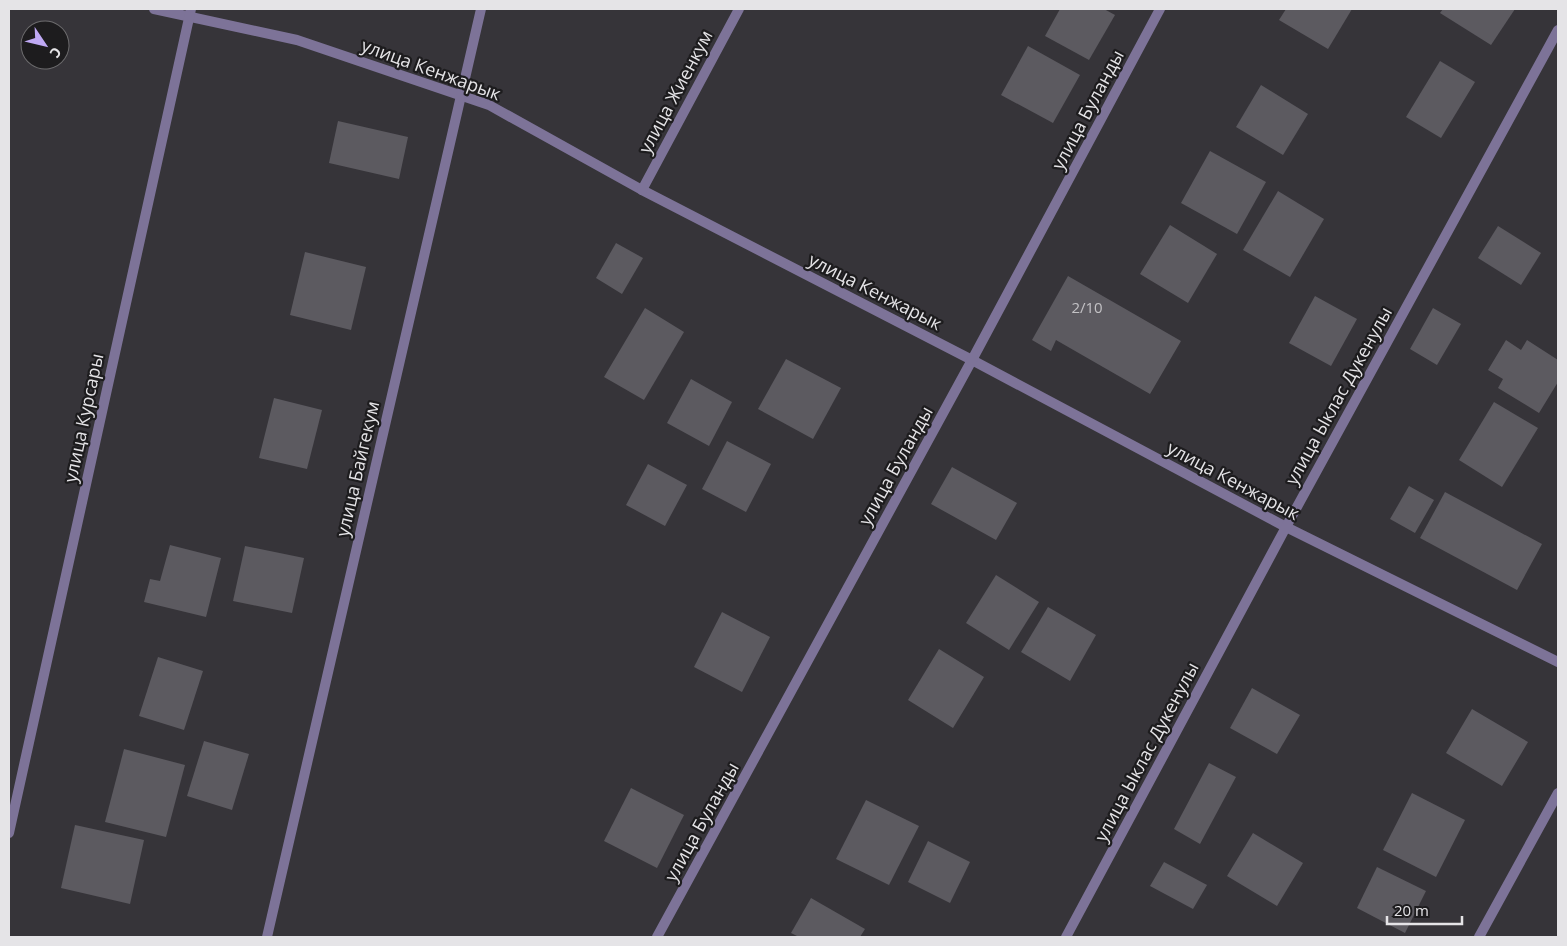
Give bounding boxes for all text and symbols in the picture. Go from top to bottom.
north arrow [20,20,70,70]
street label: улица Жиенкум [633,26,718,157]
street label: улица Кенжарык [358,33,505,106]
text: С [46,44,66,62]
street label: улица Буланды [1045,45,1129,174]
street label: улица Кенжарык [805,247,947,335]
house number: 2/10 [1071,297,1103,317]
street label: улица Ыклас Дукенулы [1279,302,1397,489]
street label: улица Курсары [58,351,108,484]
street label: улица Байгекум [330,399,384,539]
street label: улица Буланды [852,402,938,529]
street label: улица Кенжарык [1163,435,1304,525]
street label: улица Ыклас Дукенулы [1089,658,1204,846]
street label: улица Буланды [658,758,744,885]
scale bar [1387,894,1462,926]
text: 20 m [1394,900,1429,920]

